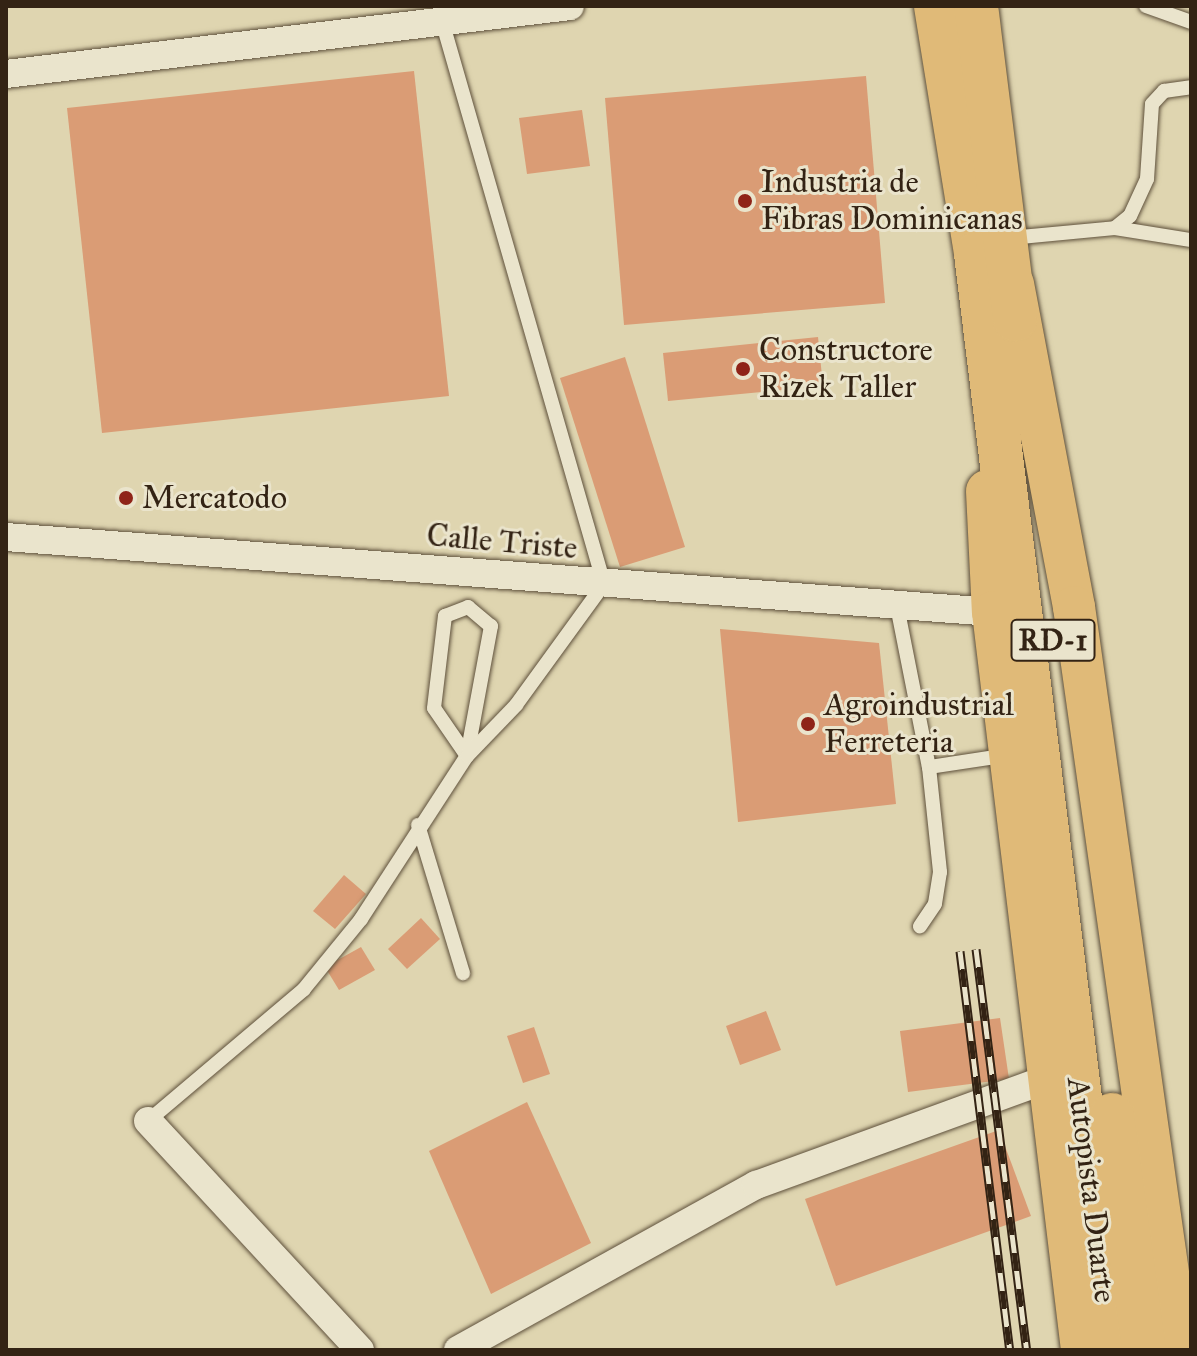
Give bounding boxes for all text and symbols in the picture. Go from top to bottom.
place label: Industria de Fibras Dominicanas [761,164,1023,239]
marker: Industria de Fibras Dominicanas [736,192,754,210]
place label: Constructore Rizek Taller [759,332,933,407]
marker: Constructore Rizek Taller [734,360,752,378]
place label: Mercatodo [142,479,287,517]
marker: Mercatodo [117,489,135,507]
street label: Calle Triste [425,516,579,568]
road number: RD-1 [1009,614,1097,666]
place label: Agroindustrial Ferreteria [824,687,1014,762]
marker: Agroindustrial Ferreteria [799,715,817,733]
street label: Autopista Duarte [1058,1075,1124,1305]

